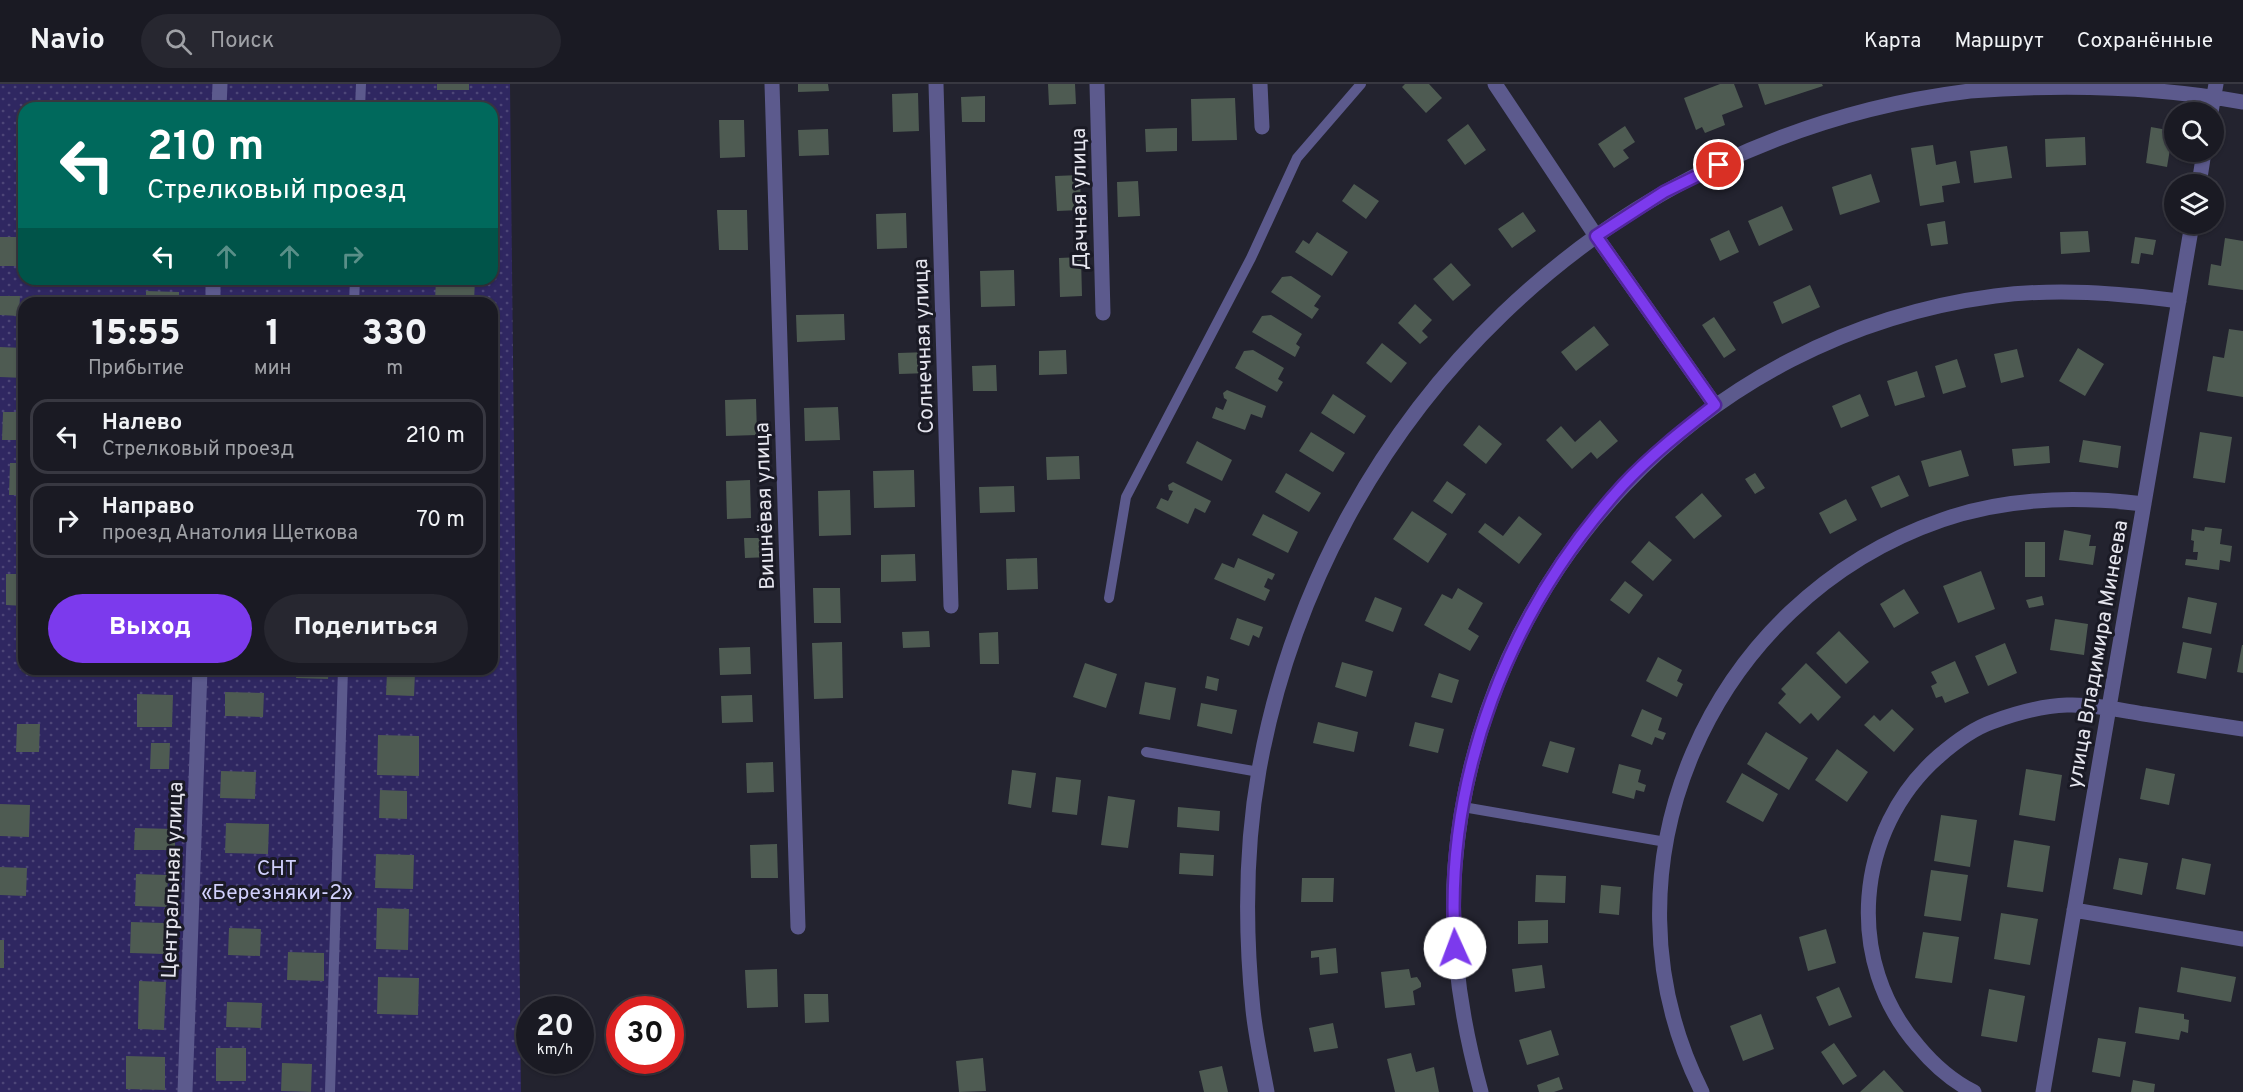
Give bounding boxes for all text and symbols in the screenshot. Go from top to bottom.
search box [141,14,561,68]
text: Navio [30,23,105,59]
icon: search [162,25,195,58]
text: Поиск [210,28,274,55]
text: Карта [1864,28,1921,55]
text: Маршрут [1954,28,2044,55]
text: Сохранённые [2077,28,2213,55]
map controls [2164,102,2224,234]
button: search [2164,102,2224,162]
text: 210 m [147,122,264,175]
icon: left [48,126,126,204]
street label: Дачная улица [1066,128,1095,270]
pin [1693,139,1744,190]
icon: arrive [1702,148,1735,181]
text: Стрелковый проезд [147,174,406,208]
button: layers [2164,174,2224,234]
icon: left [147,240,180,273]
icon: ahead [210,240,243,273]
icon: ahead [273,240,306,273]
icon: right [336,240,369,273]
street label: Солнечная улица [908,258,941,434]
text: 15:55 [91,312,181,358]
text: 1 [265,312,280,358]
text: 330 [362,312,428,358]
text: Прибытие [88,356,184,382]
text: мин [254,356,291,382]
text: m [386,356,403,382]
text: Налево [102,410,182,437]
icon: left [51,420,84,453]
street label: Вишнёвая улица [749,422,782,590]
text: 210 m [405,423,465,450]
text: Стрелковый проезд [102,437,294,463]
text: Направо [102,494,194,521]
icon: right [51,504,84,537]
text: 70 m [416,507,465,534]
street label: улица Владимира Минеева [2062,518,2135,791]
text: проезд Анатолия Щеткова [102,521,358,547]
button: Выход [48,594,252,663]
button: Поделиться [264,594,468,663]
street label: Центральная улица [157,781,190,979]
park label: СНТ «Березняки-2» [201,856,353,907]
position arrow [1423,916,1487,980]
speed limit sign: 30 [606,996,684,1074]
text: 20 [536,1009,574,1046]
text: km/h [537,1041,573,1060]

